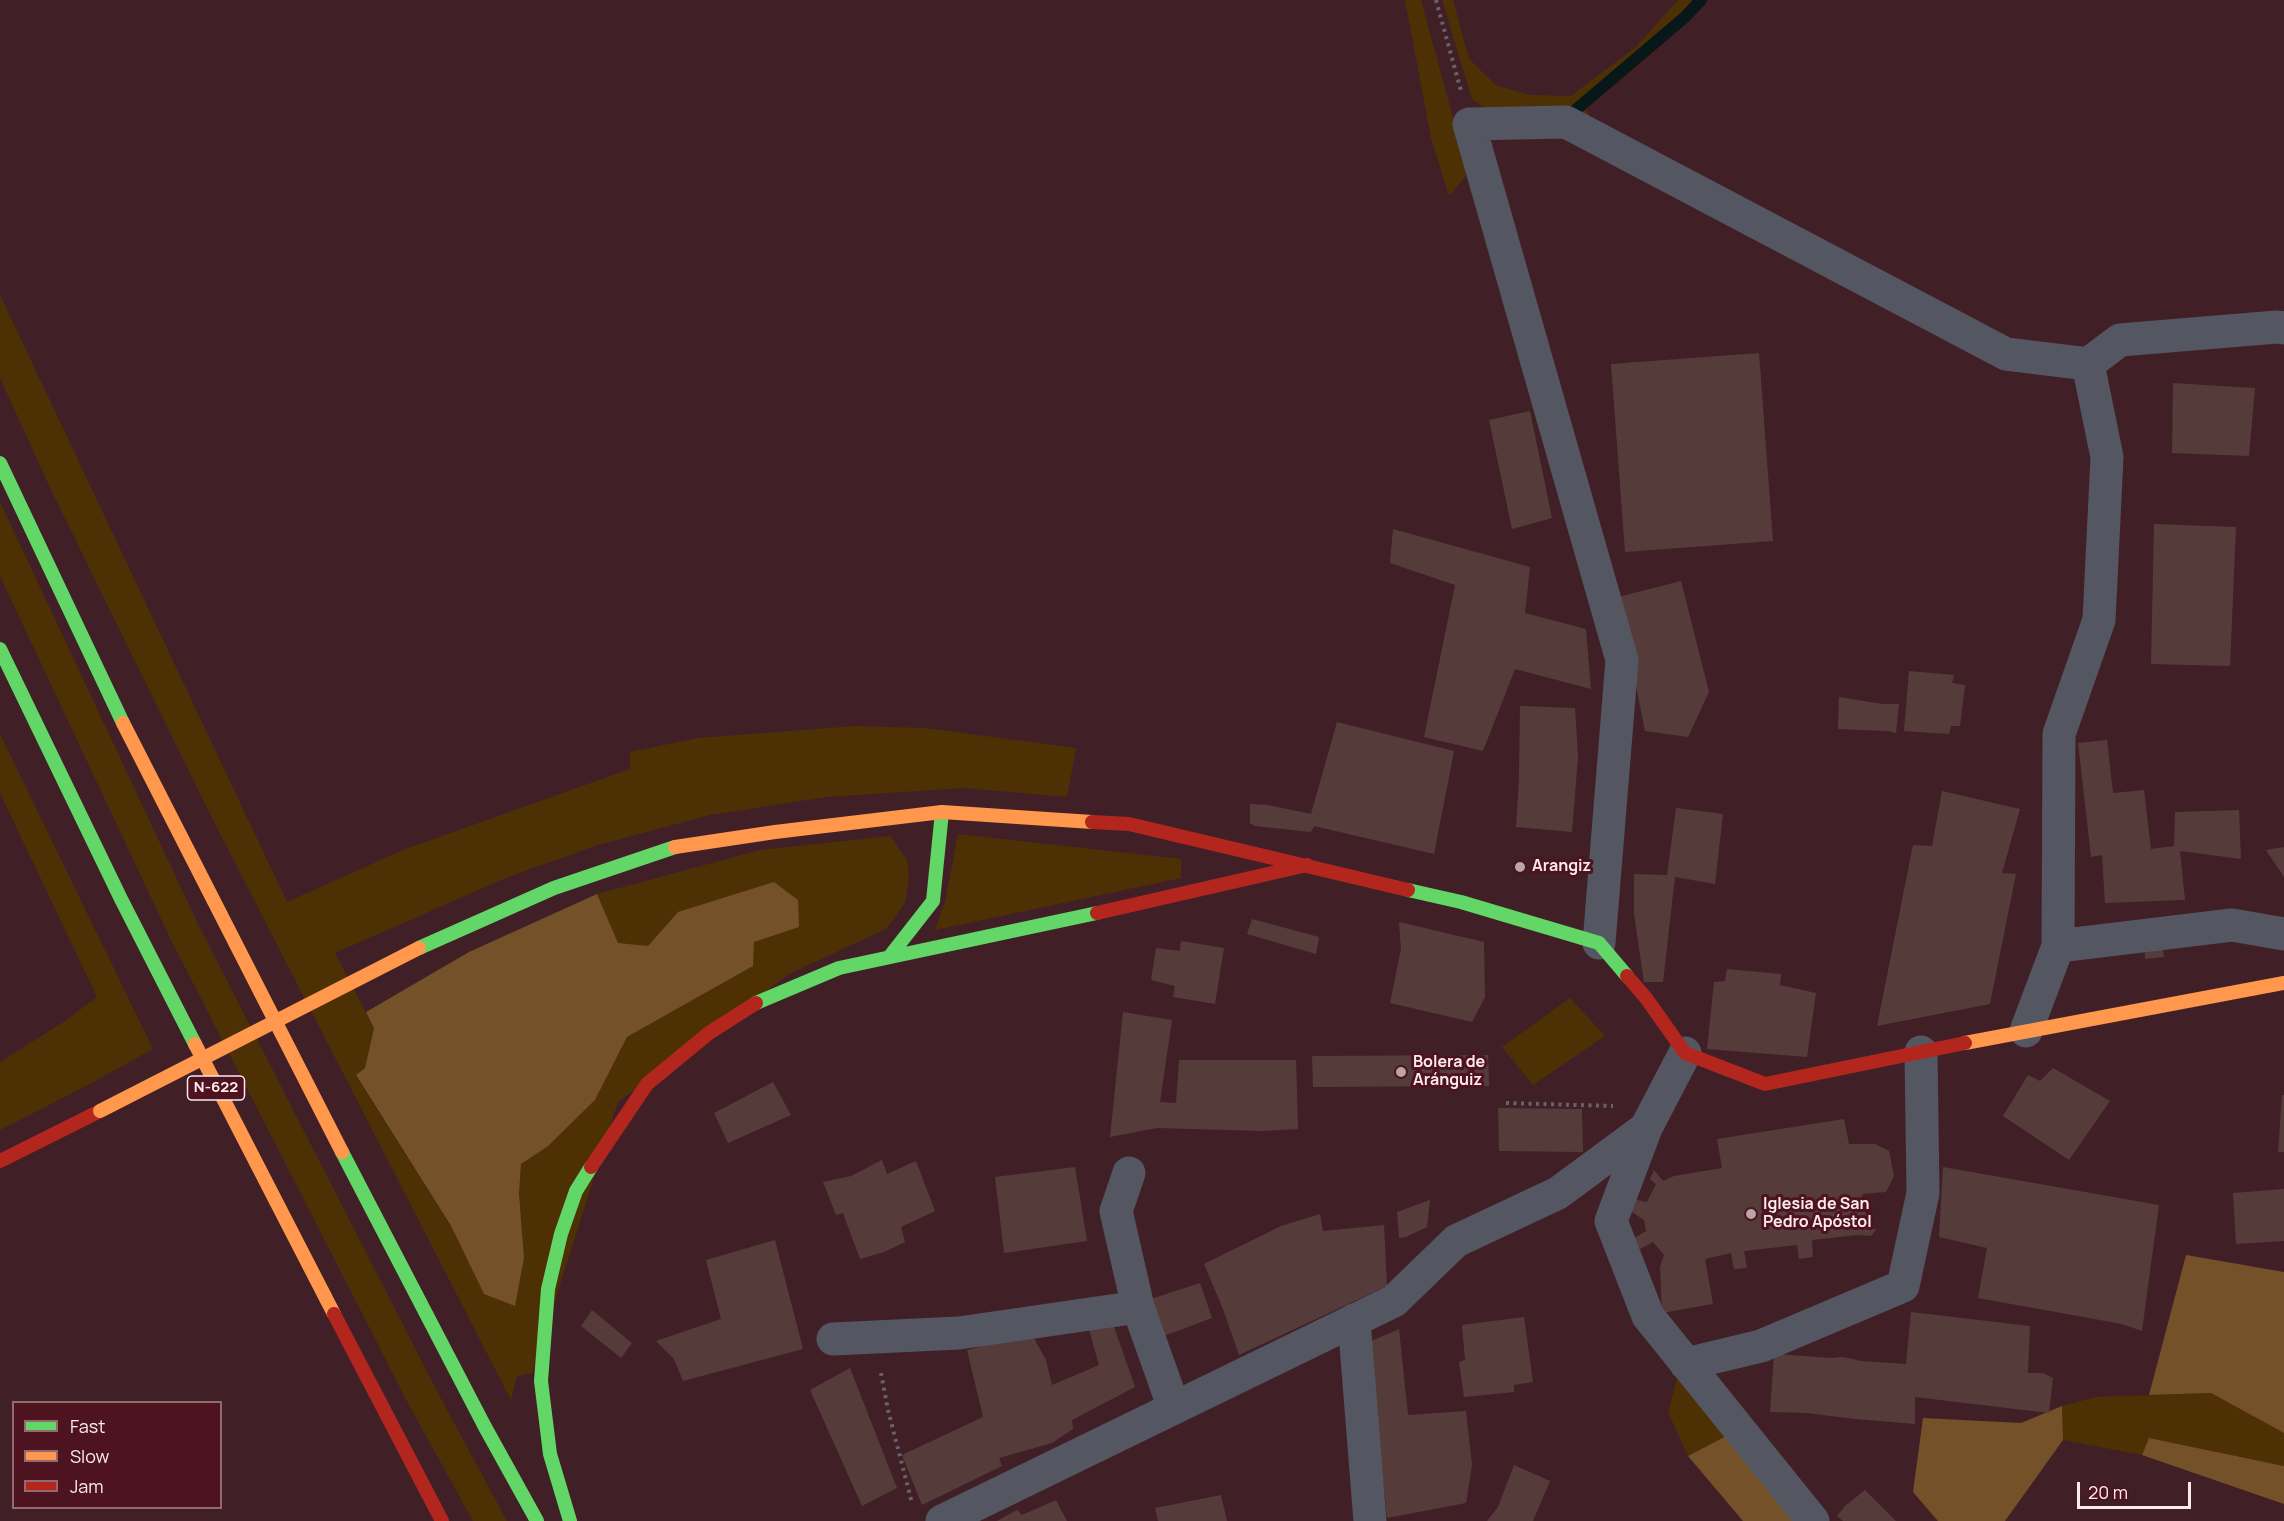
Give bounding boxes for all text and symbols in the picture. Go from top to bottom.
place label: Arangiz [1532,857,1591,877]
marker: Arangiz [1513,860,1527,874]
place label: Bolera de Aránguiz [1413,1053,1485,1091]
marker: Bolera de Aránguiz [1394,1065,1408,1079]
road number: N-622 [188,1076,244,1100]
place label: Iglesia de San Pedro Apóstol [1763,1195,1872,1233]
marker: Iglesia de San Pedro Apóstol [1744,1207,1758,1221]
legend [12,1401,222,1509]
text: Fast [70,1414,105,1438]
text: Slow [70,1444,109,1468]
scale bar [2080,1470,2194,1508]
text: Jam [70,1474,104,1498]
text: 20 m [2088,1480,2128,1504]

